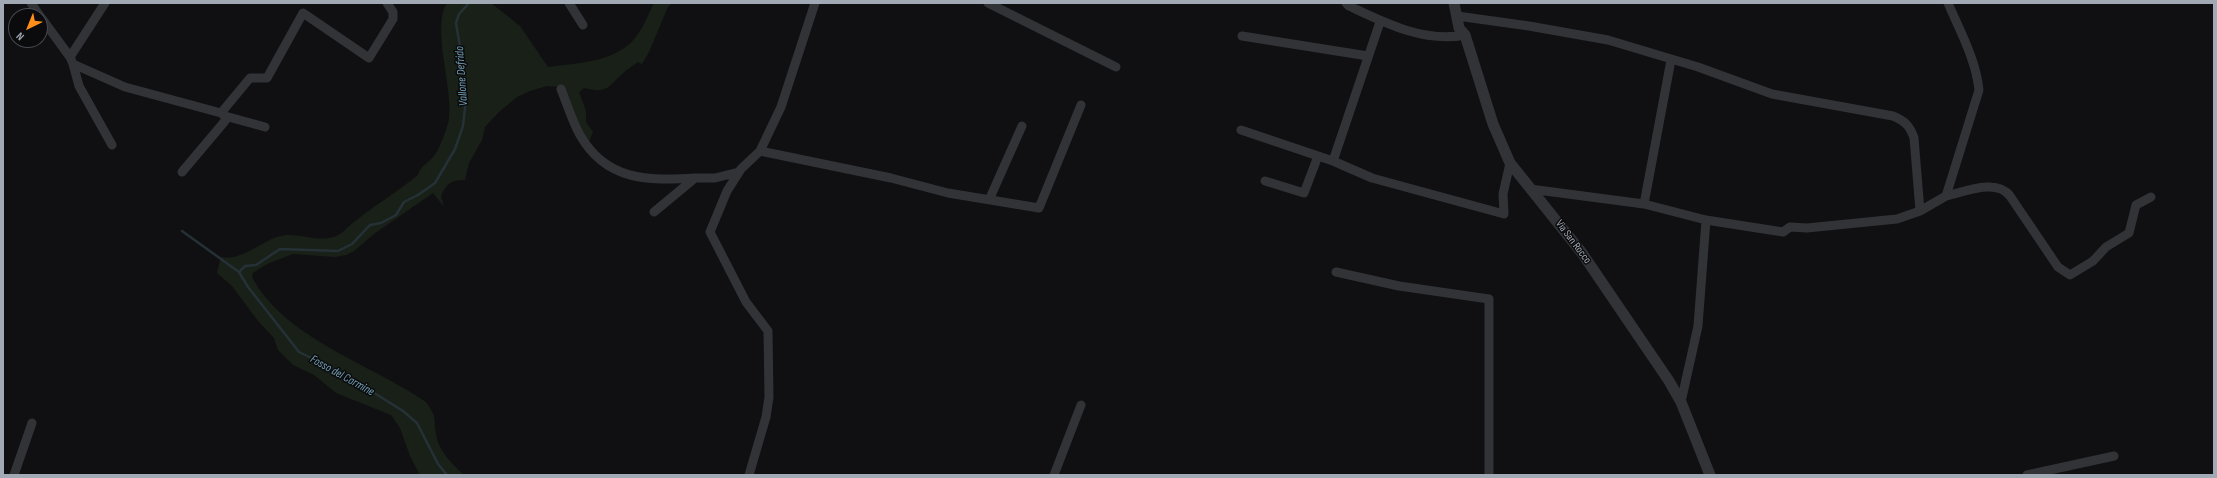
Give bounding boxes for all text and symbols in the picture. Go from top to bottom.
north arrow [8,8,48,48]
text: N [14,30,27,43]
water label: Vallone Defrido [453,46,471,106]
street label: Via San Rocco [1552,218,1594,266]
water label: Fosso del Carmine [307,352,377,400]

